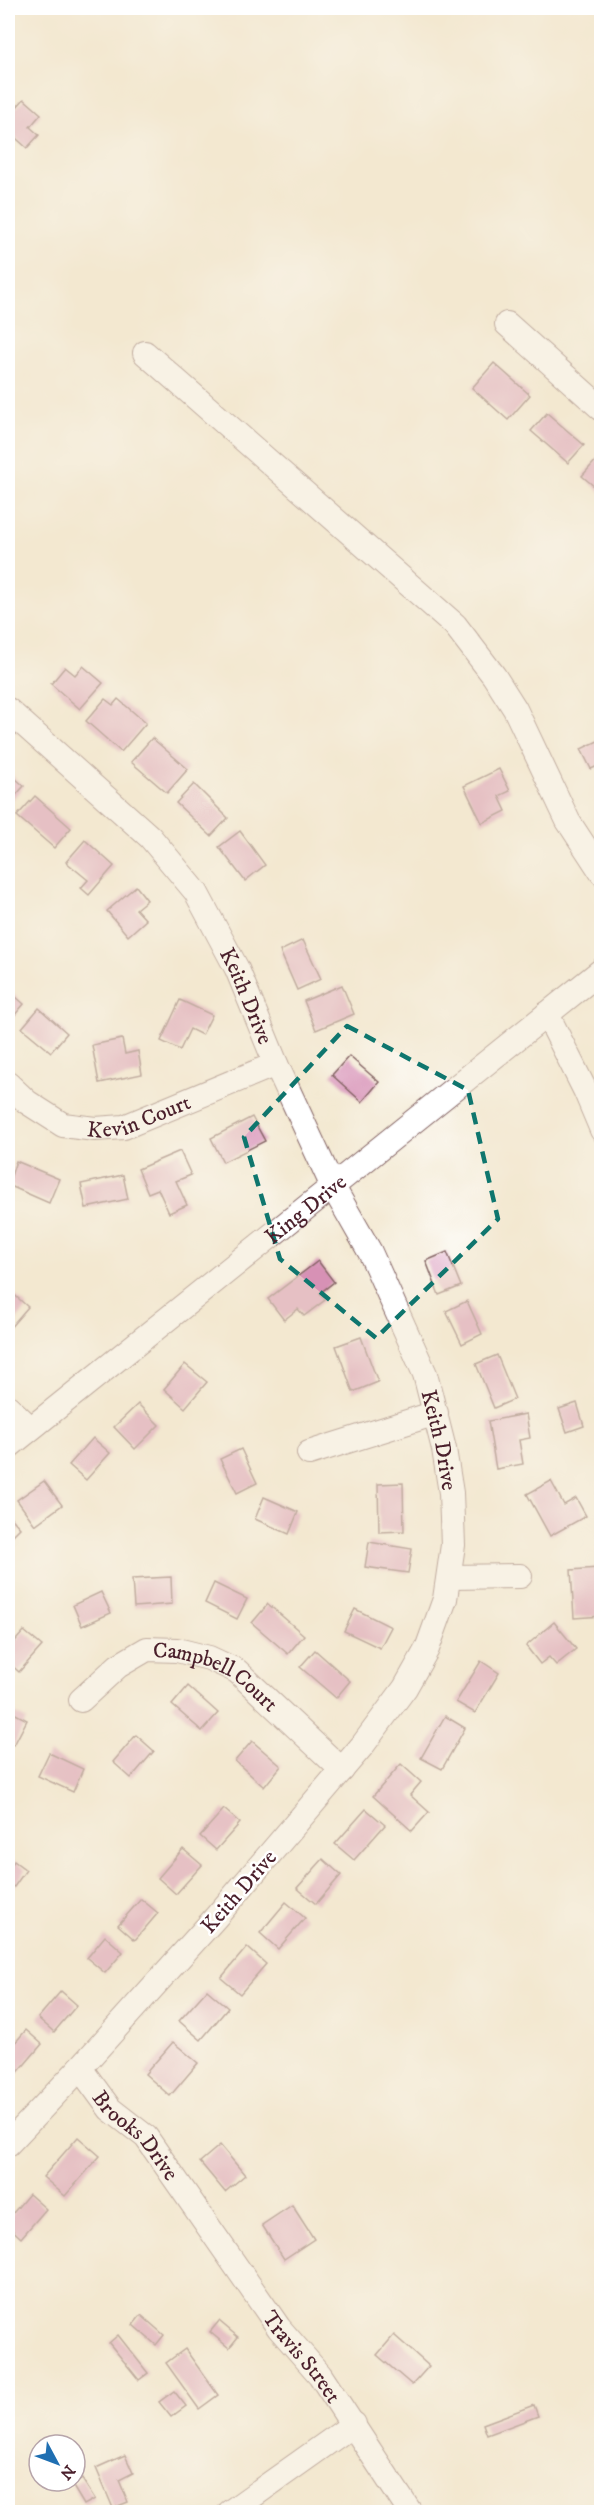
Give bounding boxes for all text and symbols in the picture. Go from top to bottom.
street label: Keith Drive [213,943,278,1048]
street label: Kevin Court [85,1089,195,1145]
street label: King Drive [260,1169,352,1251]
street label: Keith Drive [415,1387,462,1492]
street label: Campbell Court [153,1637,283,1718]
street label: Keith Drive [195,1845,283,1939]
street label: Brooks Drive [86,2085,184,2186]
street label: Travis Street [256,2306,347,2408]
north arrow [27,2433,87,2493]
text: N [56,2461,79,2484]

